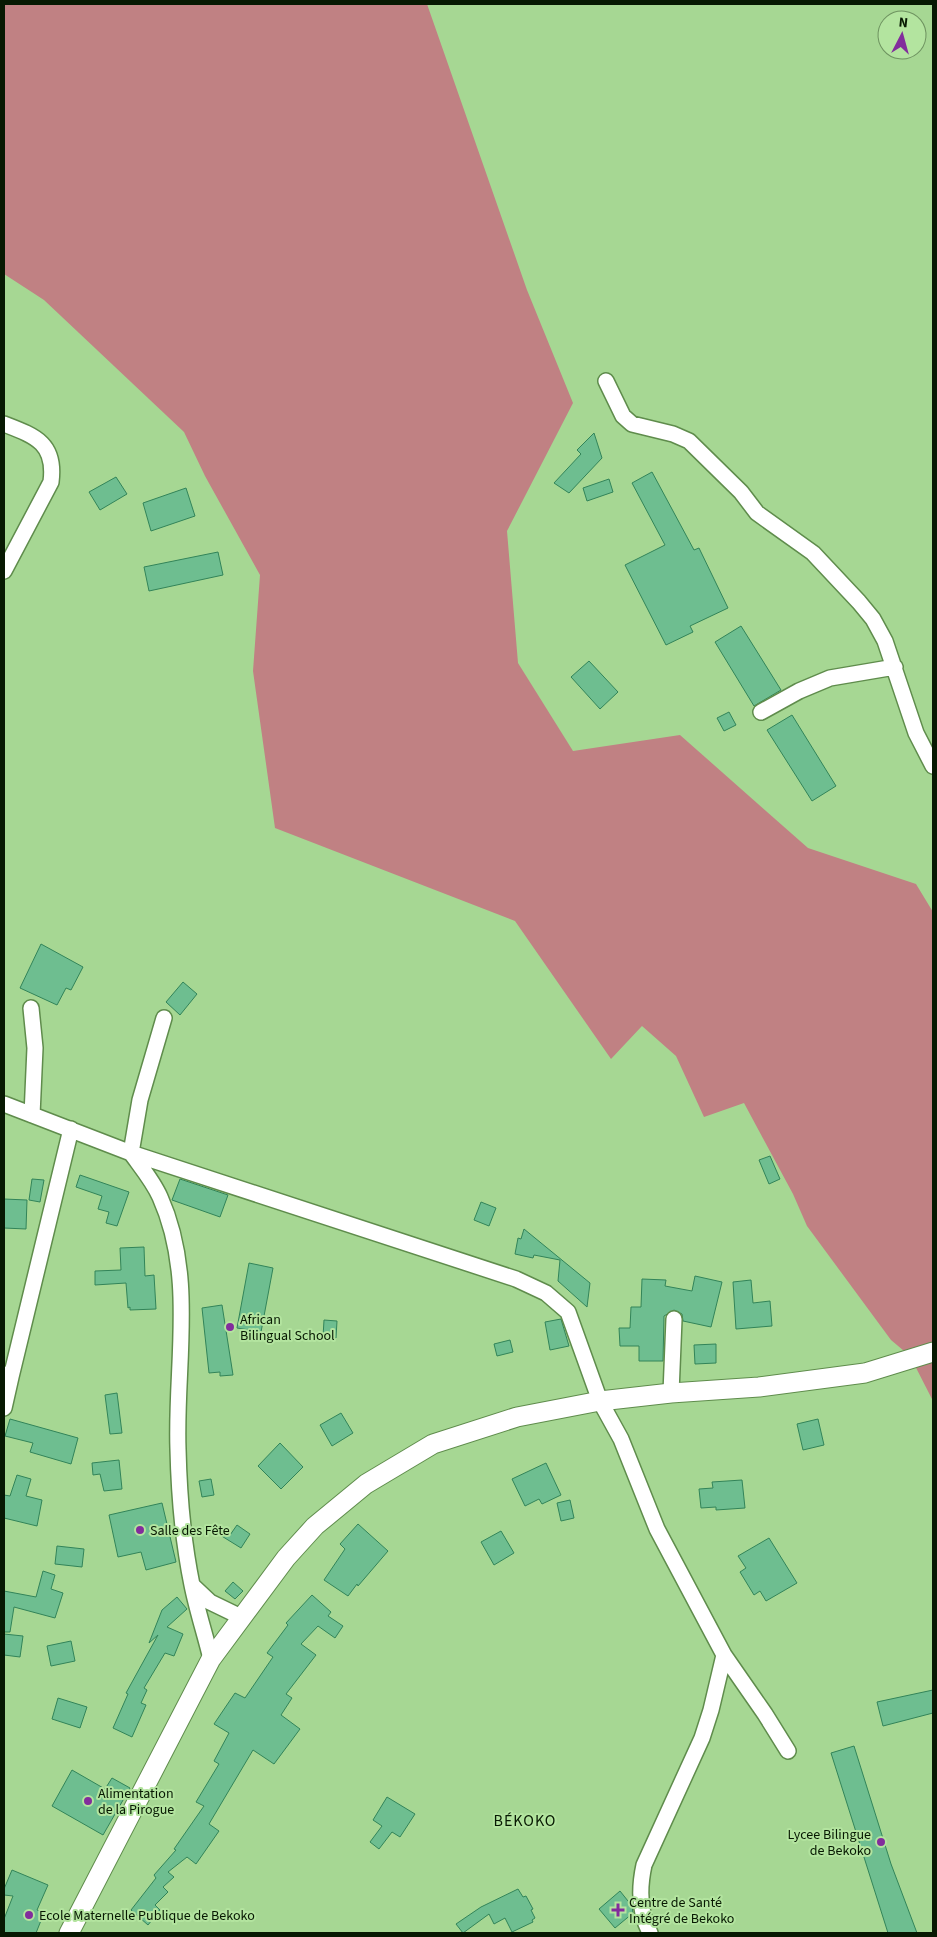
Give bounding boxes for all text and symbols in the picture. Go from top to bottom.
north arrow [877,10,927,60]
text: N [898,13,909,33]
place label: African Bilingual School [240,1310,335,1346]
marker: African Bilingual School [224,1321,236,1333]
place label: Salle des Fête [150,1521,230,1541]
marker: Salle des Fête [134,1524,146,1536]
place label: Alimentation de la Pirogue [98,1784,174,1820]
marker: Alimentation de la Pirogue [82,1795,94,1807]
district label: BÉKOKO [494,1810,556,1832]
place label: Lycee Bilingue de Bekoko [787,1825,871,1861]
marker: Lycee Bilingue de Bekoko [875,1836,887,1848]
place label: Centre de Santé Intégré de Bekoko [629,1893,734,1929]
marker: Centre de Santé Intégré de Bekoko [611,1903,625,1917]
place label: Ecole Maternelle Publique de Bekoko [39,1906,255,1926]
marker: Ecole Maternelle Publique de Bekoko [23,1909,35,1921]

